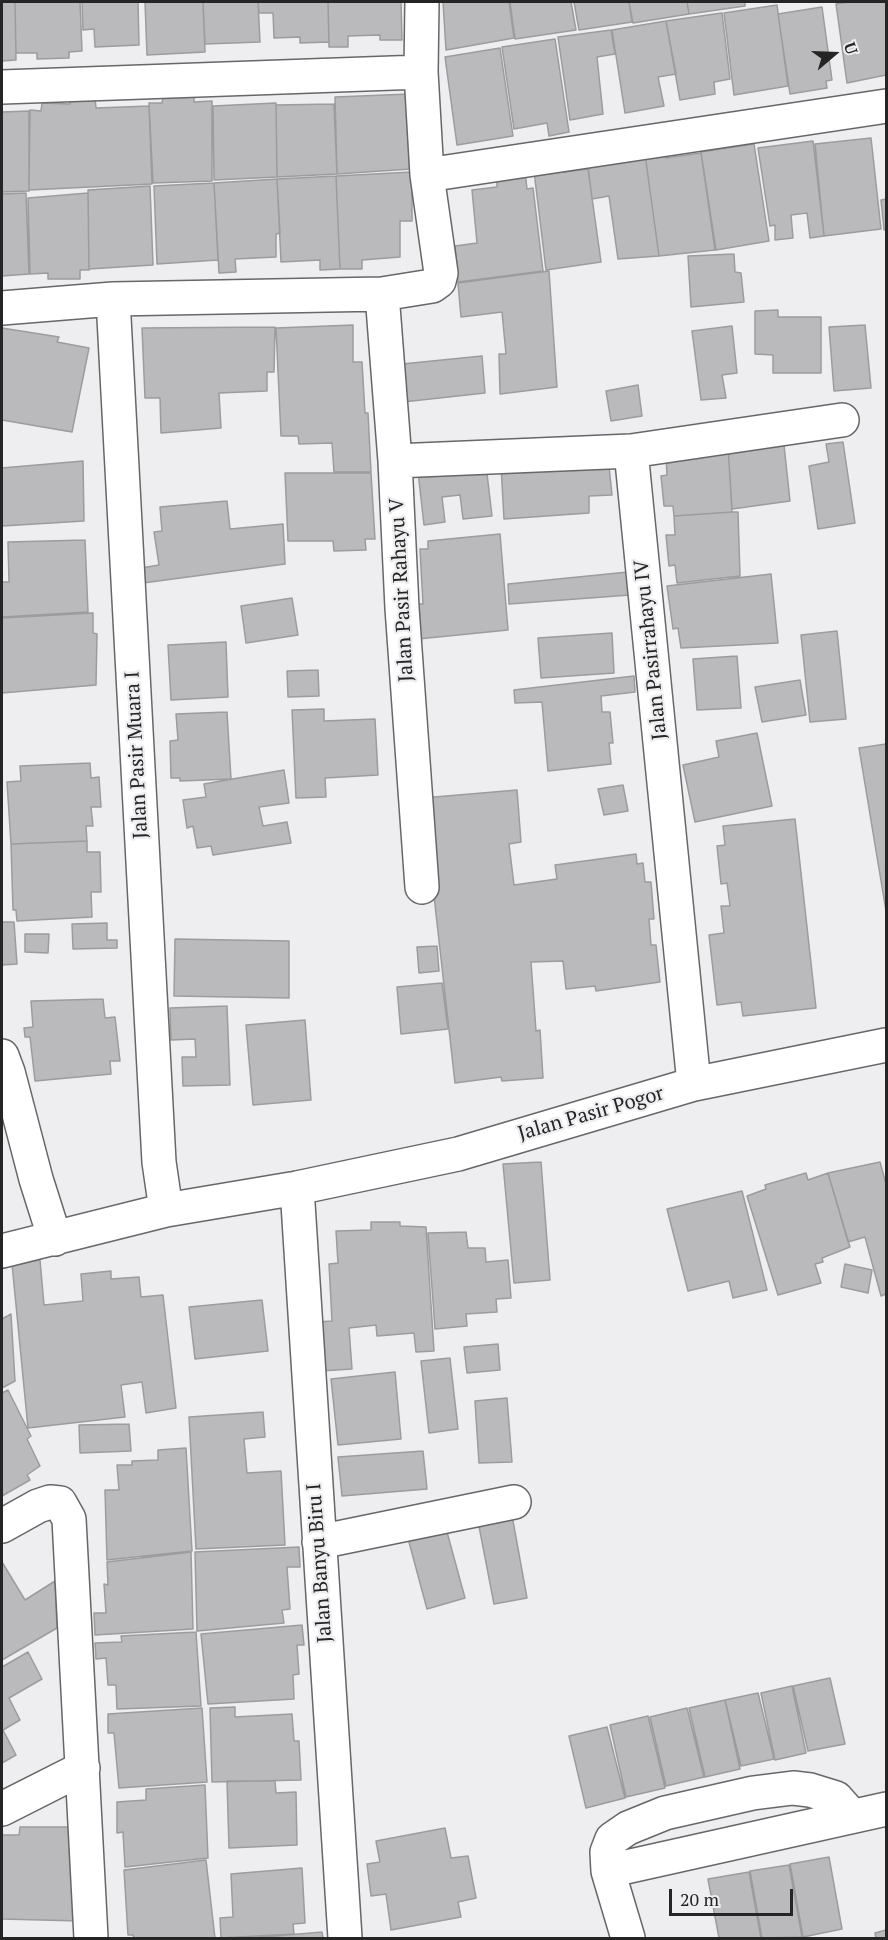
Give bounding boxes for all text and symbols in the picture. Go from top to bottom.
north arrow [804,24,864,84]
text: U [839,39,863,57]
street label: Jalan Pasir Rahayu V [385,498,419,682]
street label: Jalan Pasirrahayu IV [630,559,672,741]
street label: Jalan Pasir Muara I [121,671,153,839]
street label: Jalan Pasir Pogor [515,1082,667,1146]
street label: Jalan Banyu Biru I [302,1482,338,1644]
scale bar [672,1877,796,1915]
text: 20 m [680,1887,719,1911]

